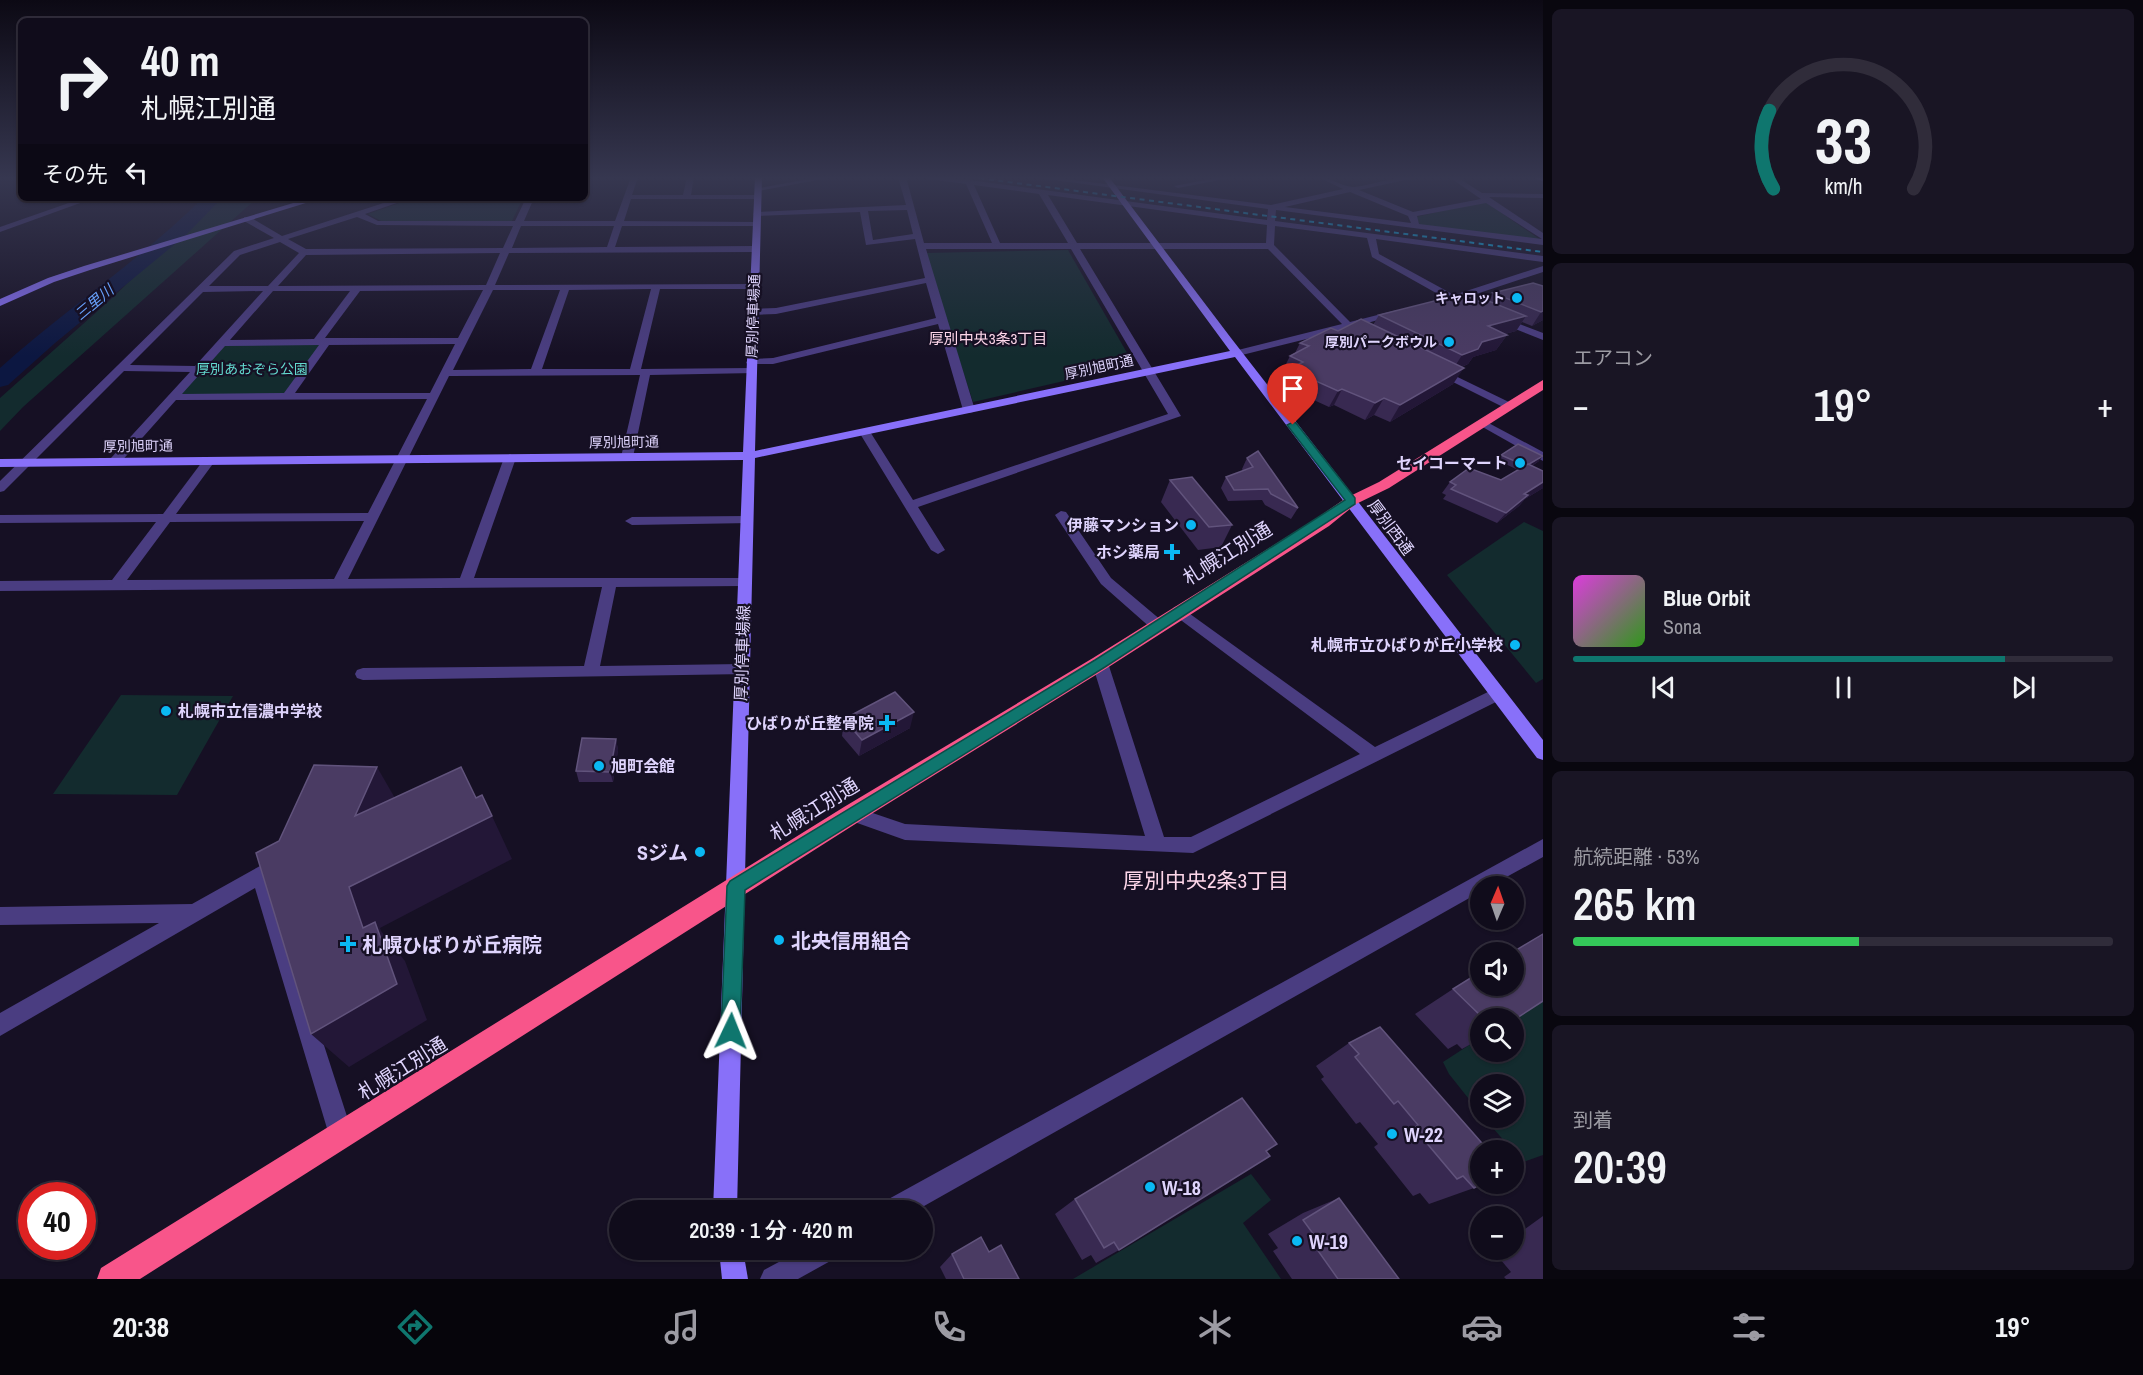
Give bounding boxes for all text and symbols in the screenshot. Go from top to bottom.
text: 40 m [141,33,220,89]
icon: right [42,42,120,120]
text: 札幌江別通 [141,90,276,126]
text: 33 [1815,98,1871,182]
icon: left [120,156,153,189]
text: その先 [42,159,108,189]
text: km/h [1824,172,1862,201]
street label: 厚別停車場通 [743,274,763,358]
water label: 三里川 [70,278,120,325]
place label: キャロット [1435,289,1505,307]
marker: キャロット [1510,291,1524,305]
district label: 厚別中央3条3丁目 [929,328,1047,349]
place label: 厚別パークボウル [1325,333,1437,351]
marker: 厚別パークボウル [1442,335,1456,349]
text: エアコン [1573,344,1653,371]
street label: 厚別旭町通 [1063,351,1135,383]
park label: 厚別あおぞら公園 [196,360,308,378]
pin [1267,363,1318,425]
icon: arrive [1276,372,1309,405]
text: 19° [1813,374,1873,435]
text: − [1573,383,1589,427]
text: + [2097,383,2113,427]
street label: 厚別旭町通 [589,432,659,452]
street label: 厚別旭町通 [103,436,173,456]
place label: セイコーマート [1396,452,1508,474]
marker: セイコーマート [1513,456,1527,470]
street label: 厚別西通 [1363,495,1419,559]
place label: 伊藤マンション [1066,514,1179,536]
street label: 札幌江別通 [1177,515,1277,591]
marker: 伊藤マンション [1184,518,1198,532]
place label: ホシ薬局 [1096,541,1160,563]
marker: ホシ薬局 [1165,545,1179,559]
text: Blue Orbit [1663,583,1750,613]
street label: 厚別停車場線 [729,605,755,701]
text: Sona [1663,613,1701,640]
place label: 札幌市立ひばりが丘小学校 [1311,634,1503,656]
marker: 札幌市立ひばりが丘小学校 [1508,638,1522,652]
icon: previous [1647,671,1680,704]
icon: pause [1827,671,1860,704]
icon: next [2007,671,2040,704]
place label: 札幌市立信濃中学校 [178,700,322,722]
marker: 札幌市立信濃中学校 [159,704,173,718]
place label: ひばりが丘整骨院 [746,712,874,734]
marker: ひばりが丘整骨院 [878,714,896,732]
place label: 旭町会館 [611,755,675,777]
marker: 旭町会館 [592,759,606,773]
street label: 札幌江別通 [764,771,864,847]
place label: Sジム [637,839,688,866]
text: 航続距離 · 53% [1573,843,1700,870]
marker: Sジム [693,845,707,859]
district label: 厚別中央2条3丁目 [1123,866,1289,895]
text: 265 km [1573,873,1697,934]
north arrow [1470,876,1524,930]
map controls [1470,876,1524,1260]
place label: 北央信用組合 [791,927,911,954]
place label: 札幌ひばりが丘病院 [362,931,542,958]
marker: 北央信用組合 [772,933,786,947]
marker: 札幌ひばりが丘病院 [339,935,357,953]
button: sound [1470,942,1524,996]
position arrow [699,999,763,1063]
button: search [1470,1008,1524,1062]
street label: 札幌江別通 [352,1030,452,1106]
button: layers [1470,1074,1524,1128]
text: 到着 [1573,1106,1613,1133]
place label: W-22 [1404,1121,1443,1148]
marker: W-22 [1385,1127,1399,1141]
text: 20:39 [1573,1136,1667,1197]
button: + [1470,1140,1524,1194]
place label: W-18 [1162,1174,1201,1201]
marker: W-18 [1143,1180,1157,1194]
speed limit sign: 40 [18,1182,96,1260]
button: − [1470,1206,1524,1260]
text: 20:39 · 1 分 · 420 m [689,1215,853,1245]
place label: W-19 [1309,1228,1348,1255]
marker: W-19 [1290,1234,1304,1248]
icon: directions [394,1306,436,1348]
icon: music [661,1306,703,1348]
icon: phone [928,1306,970,1348]
icon: climate [1194,1306,1236,1348]
icon: car [1461,1306,1503,1348]
icon: filters [1728,1306,1770,1348]
text: 20:38 [112,1309,169,1345]
text: 19° [1995,1309,2031,1345]

